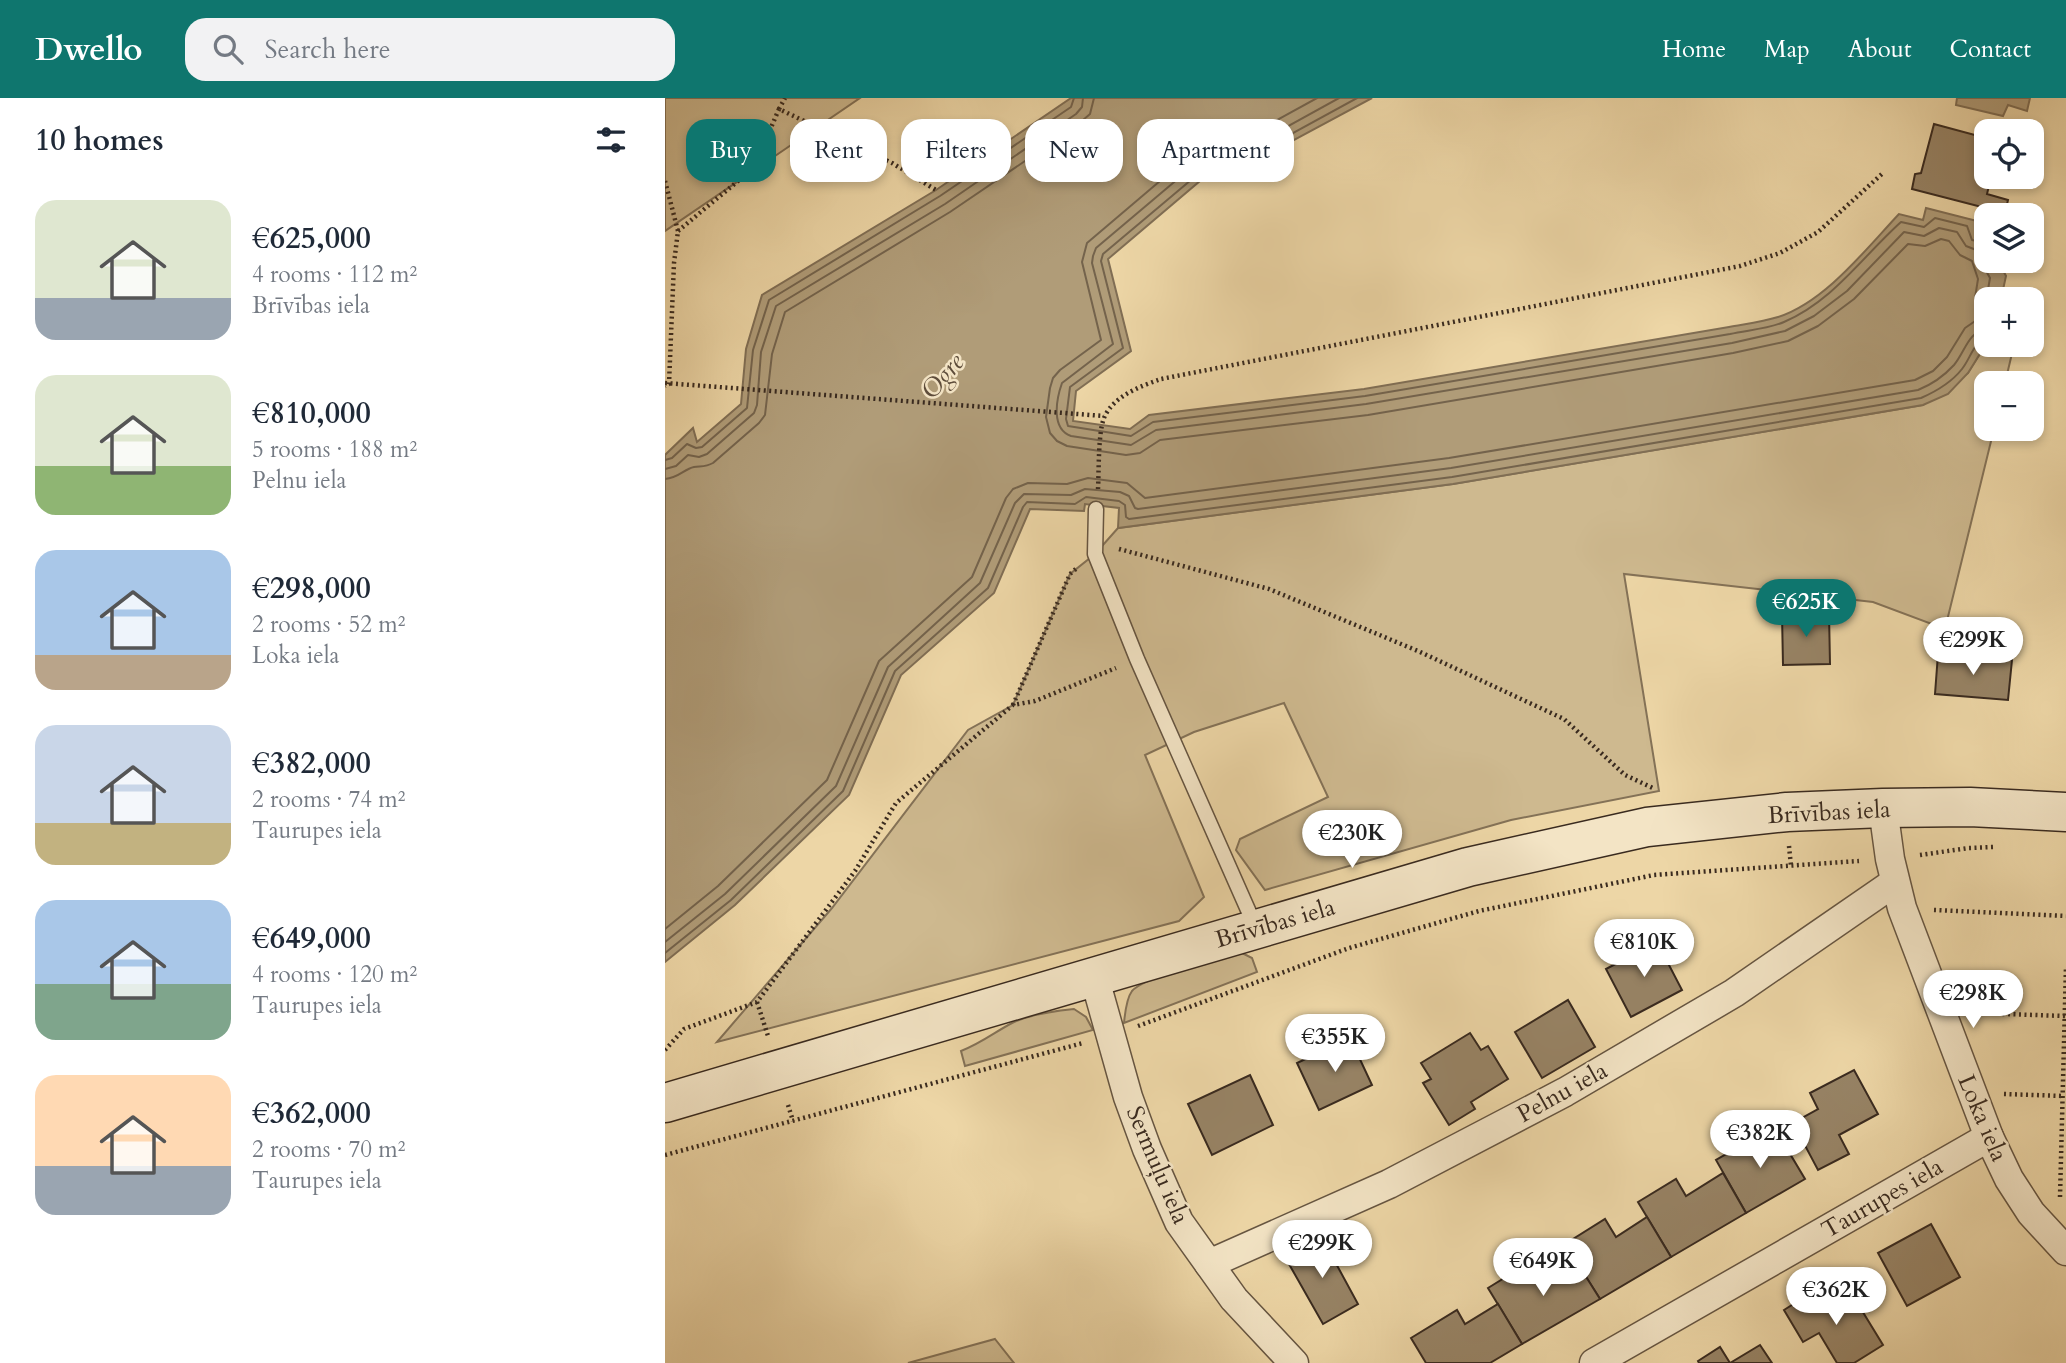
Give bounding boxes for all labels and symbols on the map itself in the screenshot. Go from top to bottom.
water label: Ogre [913,345,973,407]
pin: €625K [1757,580,1855,639]
pin: €299K [1924,618,2022,677]
street label: Brīvības iela [1767,793,1892,832]
pin: €230K [1303,810,1401,870]
street label: Brīvības iela [1211,890,1339,956]
pin: €810K [1595,920,1693,979]
pin: €298K [1924,970,2022,1030]
pin: €355K [1286,1014,1384,1074]
street label: Pelnu iela [1511,1054,1614,1131]
street label: Loka iela [1950,1070,2016,1167]
street label: Sermuļu iela [1118,1101,1197,1230]
pin: €382K [1711,1110,1809,1170]
street label: Taurupes iela [1815,1150,1950,1247]
pin: €299K [1273,1220,1371,1280]
pin: €649K [1494,1238,1592,1298]
pin: €362K [1787,1268,1885,1327]

